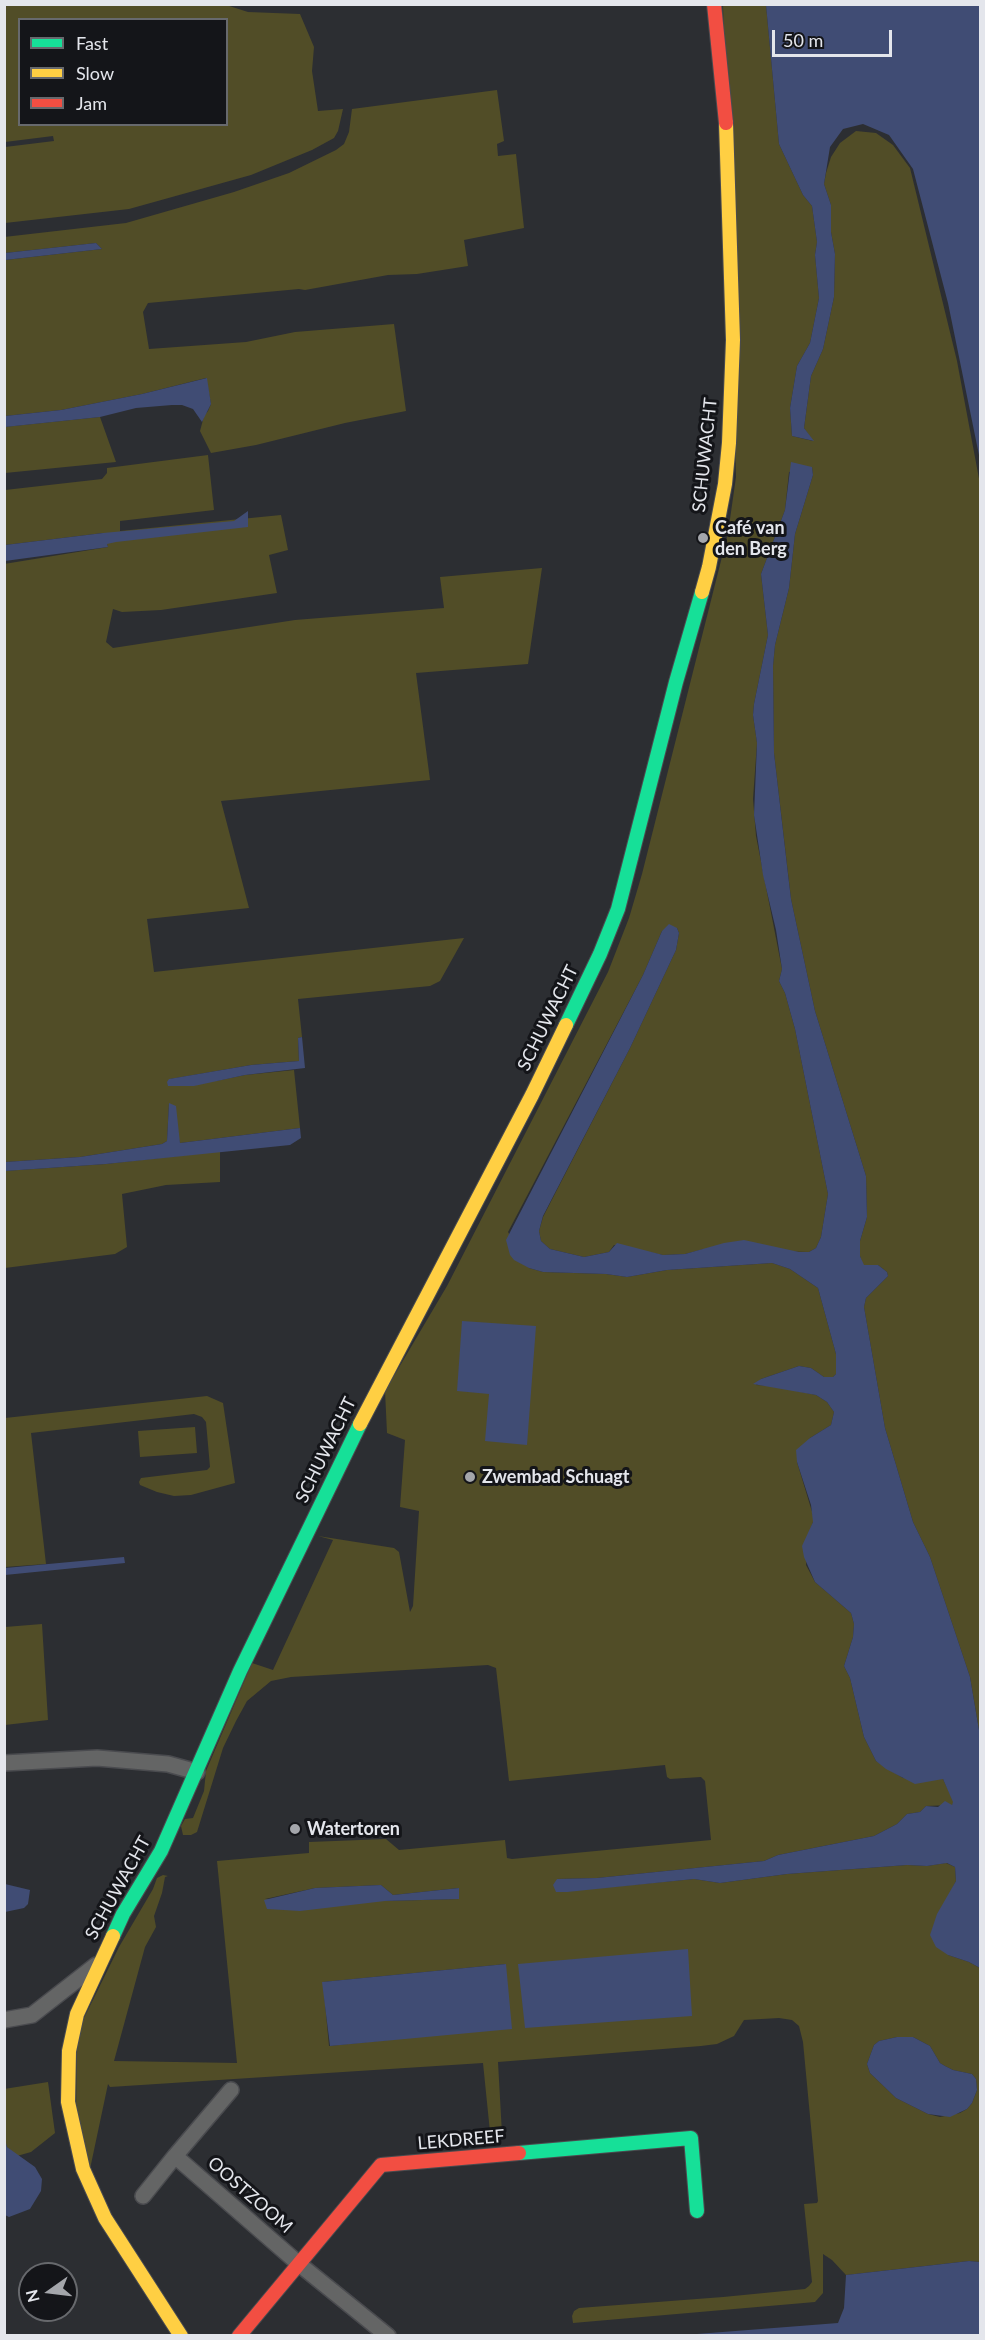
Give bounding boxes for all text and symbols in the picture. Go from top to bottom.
legend [18,18,228,126]
scale bar [775,18,895,56]
text: 50 m [783,29,823,51]
text: Fast [76,32,108,54]
text: Slow [76,62,114,84]
text: Jam [76,92,107,114]
street label: SCHUWACHT [688,397,722,513]
place label: Café van den Berg [715,517,787,560]
marker: Café van den Berg [696,531,710,545]
street label: SCHUWACHT [513,962,583,1074]
street label: SCHUWACHT [291,1394,361,1506]
place label: Zwembad Schuagt [482,1466,630,1488]
marker: Zwembad Schuagt [463,1470,477,1484]
place label: Watertoren [307,1818,400,1840]
marker: Watertoren [288,1822,302,1836]
street label: SCHUWACHT [81,1833,155,1943]
street label: LEKDREEF [416,2125,506,2155]
street label: OOSTZOOM [203,2152,297,2238]
north arrow [18,2262,78,2322]
text: N [21,2288,43,2304]

